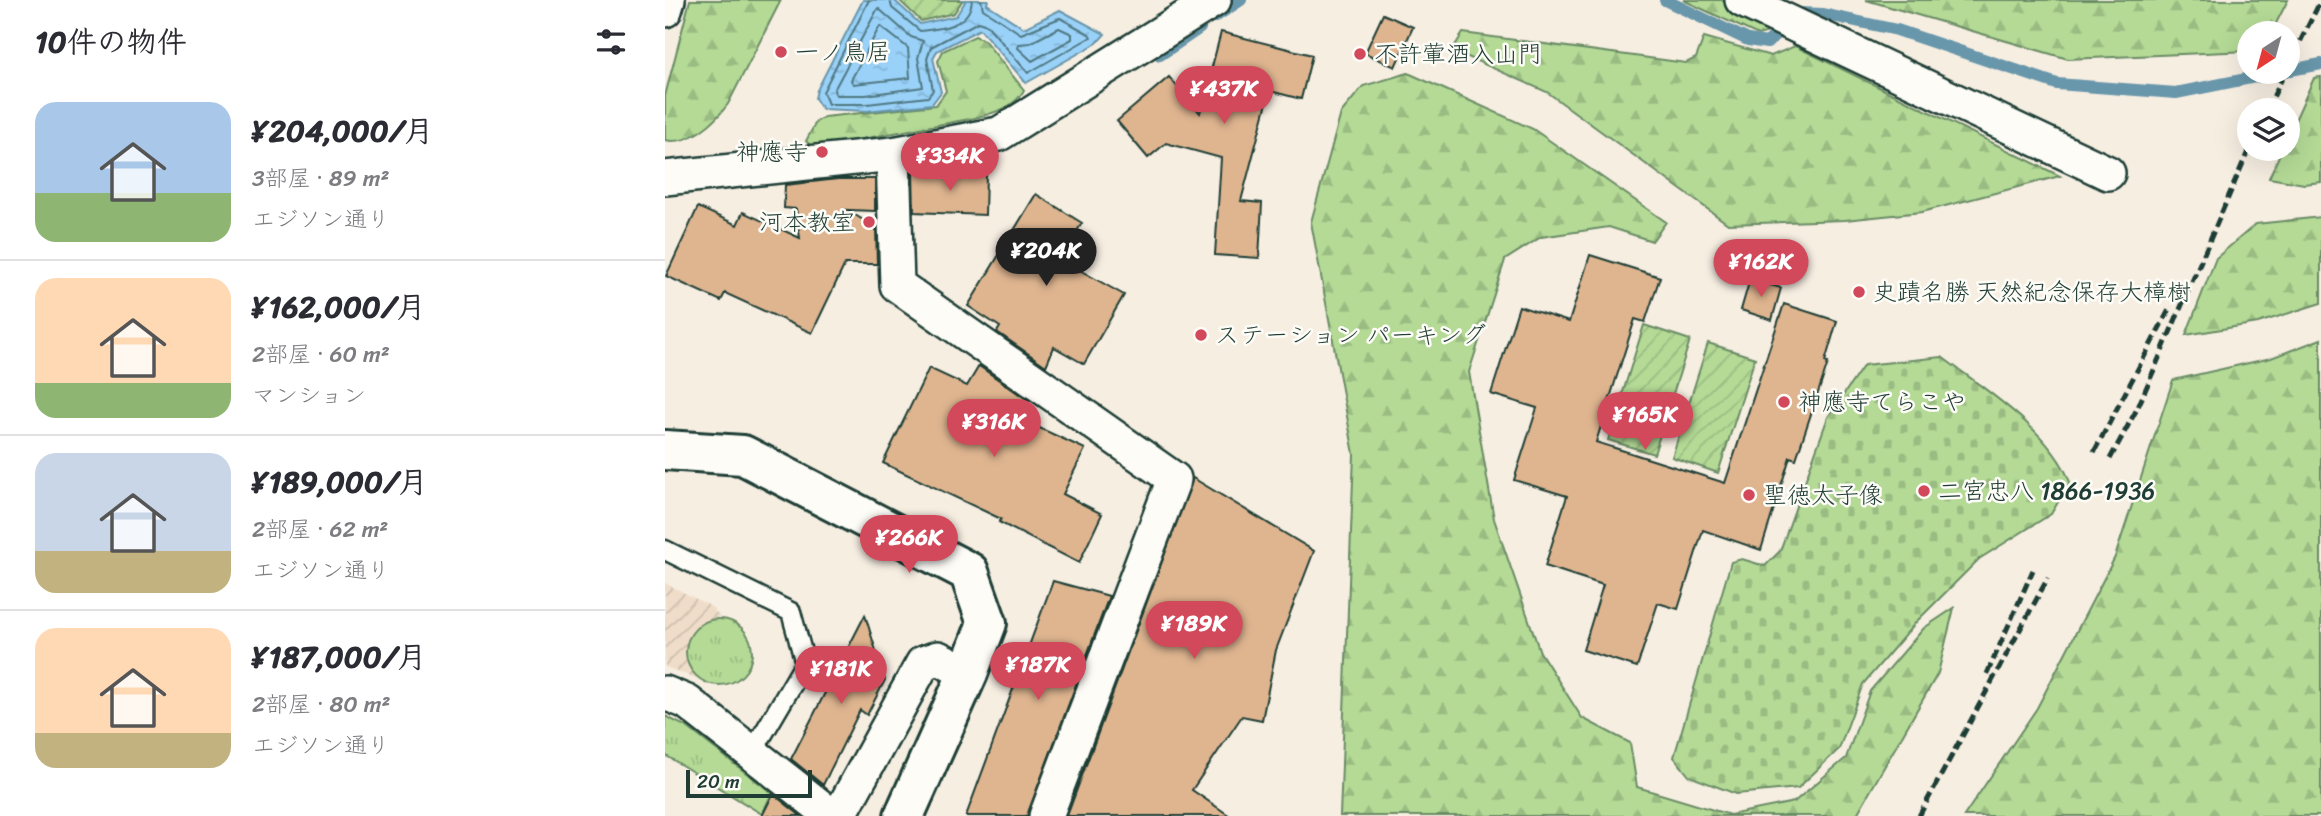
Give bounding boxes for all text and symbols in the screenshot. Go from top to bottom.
text: 10件の物件 [35,15,187,69]
north arrow [2237,21,2299,84]
map controls [2237,21,2300,161]
icon: filters [592,23,630,61]
place label: 一ノ鳥居 [795,31,891,73]
place label: 不許葷酒入山門 [1374,33,1542,75]
marker: 一ノ鳥居 [773,44,789,60]
marker: 不許葷酒入山門 [1352,46,1368,62]
pin: ¥437K [1175,66,1273,126]
text: ¥437K [1191,68,1257,109]
button: layers [2237,98,2300,161]
text: ¥204,000/月 [252,104,434,158]
icon: home [91,130,175,214]
place label: 神應寺 [736,131,808,173]
pin: ¥334K [901,134,999,193]
text: ¥334K [917,135,983,176]
marker: 神應寺 [814,144,830,160]
text: 3部屋 · 89 m² [252,158,389,199]
text: エジソン通り [252,199,390,240]
place label: 河本教室 [759,201,855,243]
marker: 河本教室 [861,214,877,230]
pin: ¥204K [997,229,1095,288]
text: ¥204K [1012,230,1080,271]
pin: ¥162K [1712,240,1810,299]
text: ¥162K [1730,241,1792,282]
place label: 史蹟名勝 天然紀念保存大樟樹 [1873,271,2191,313]
text: ¥162,000/月 [252,280,426,334]
marker: 史蹟名勝 天然紀念保存大樟樹 [1851,284,1867,300]
icon: home [91,306,175,390]
place label: ステーション パーキング [1215,314,1486,356]
marker: ステーション パーキング [1193,327,1209,343]
text: 2部屋 · 60 m² [252,334,390,375]
text: マンション [252,375,366,416]
place label: 神應寺てらこや [1798,381,1966,423]
pin: ¥165K [1596,392,1694,452]
text: ¥165K [1613,394,1677,435]
marker: 神應寺てらこや [1776,394,1792,410]
pin: ¥316K [945,400,1043,459]
text: ¥316K [963,401,1025,442]
text: ¥189,000/月 [252,455,428,509]
place label: 二宮忠八 1866-1936 [1938,470,2155,512]
place label: 聖徳太子像 [1763,474,1883,516]
icon: home [91,481,175,565]
marker: 二宮忠八 1866-1936 [1916,483,1932,499]
marker: 聖徳太子像 [1741,487,1757,503]
text: 2部屋 · 62 m² [252,509,388,550]
pin: ¥266K [860,516,958,575]
text: ¥266K [876,517,942,558]
text: エジソン通り [252,550,390,591]
pin: ¥189K [1145,602,1243,661]
text: ¥189K [1162,603,1226,644]
text: ¥187,000/月 [252,630,427,684]
pin: ¥187K [989,642,1087,702]
text: ¥187K [1006,644,1070,685]
pin: ¥181K [792,646,890,706]
text: ¥181K [811,648,871,689]
icon: home [91,656,175,740]
text: 2部屋 · 80 m² [252,684,390,725]
text: エジソン通り [252,725,390,766]
text: 20 m [697,765,740,798]
scale bar [686,767,812,799]

